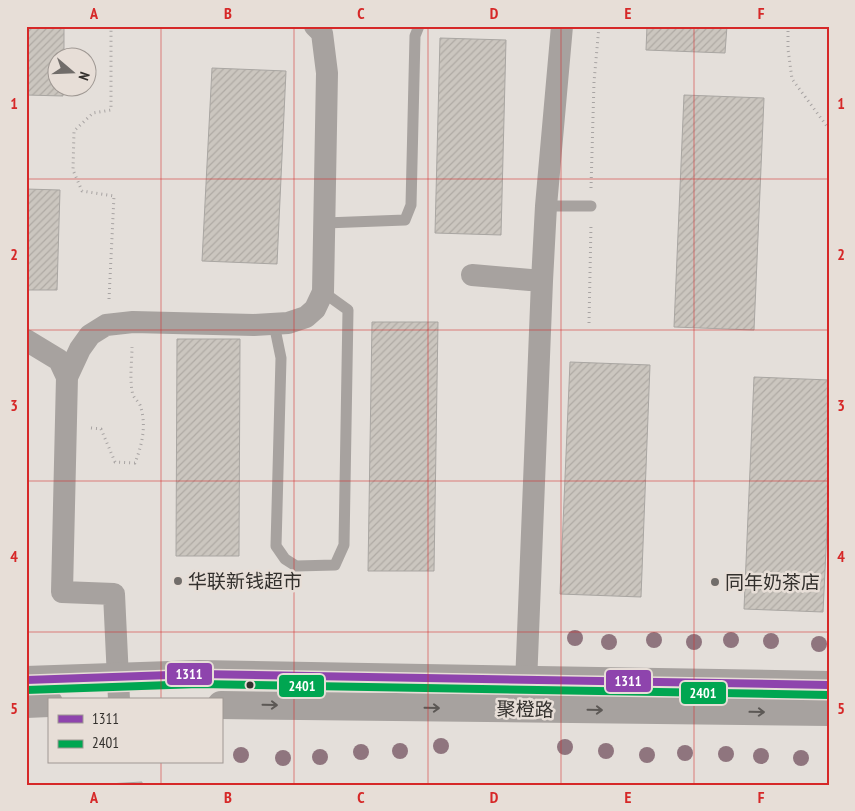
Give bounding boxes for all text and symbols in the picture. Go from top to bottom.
text: A [89,3,99,23]
text: B [224,3,232,23]
text: C [357,3,365,23]
text: D [490,3,499,23]
text: E [625,3,632,23]
text: F [758,3,765,23]
north arrow [48,48,98,98]
text: N [75,70,94,83]
text: 1 [10,93,18,113]
text: 1 [837,93,845,113]
text: 2 [10,244,18,264]
text: 2 [837,244,845,264]
text: 3 [10,395,18,415]
text: 3 [837,395,845,415]
text: 4 [10,546,18,566]
text: 4 [837,546,845,566]
place label: 华联新钱超市 [188,569,302,593]
place label: 同年奶茶店 [725,570,820,594]
marker: 华联新钱超市 [172,575,184,587]
marker: 同年奶茶店 [709,576,721,588]
line badge: 1311 [166,662,213,686]
text: 1311 [176,665,202,683]
line badge: 1311 [605,669,652,693]
text: 1311 [615,672,641,690]
line badge: 2401 [278,674,325,698]
text: 2401 [289,677,315,695]
unlabelled marker [245,680,255,690]
line badge: 2401 [680,681,727,705]
text: 2401 [690,684,716,702]
street label: 聚橙路 [496,697,554,721]
text: 5 [10,698,18,718]
legend [48,698,222,764]
text: 5 [837,698,845,718]
one-way arrow [262,700,278,710]
one-way arrow [424,703,440,712]
one-way arrow [586,705,603,715]
one-way arrow [749,707,765,717]
text: 1311 [92,709,119,728]
text: 2401 [92,733,119,752]
text: A [89,787,99,807]
text: B [224,787,232,807]
text: C [357,787,365,807]
text: D [490,787,499,807]
text: E [625,787,632,807]
text: F [758,787,765,807]

